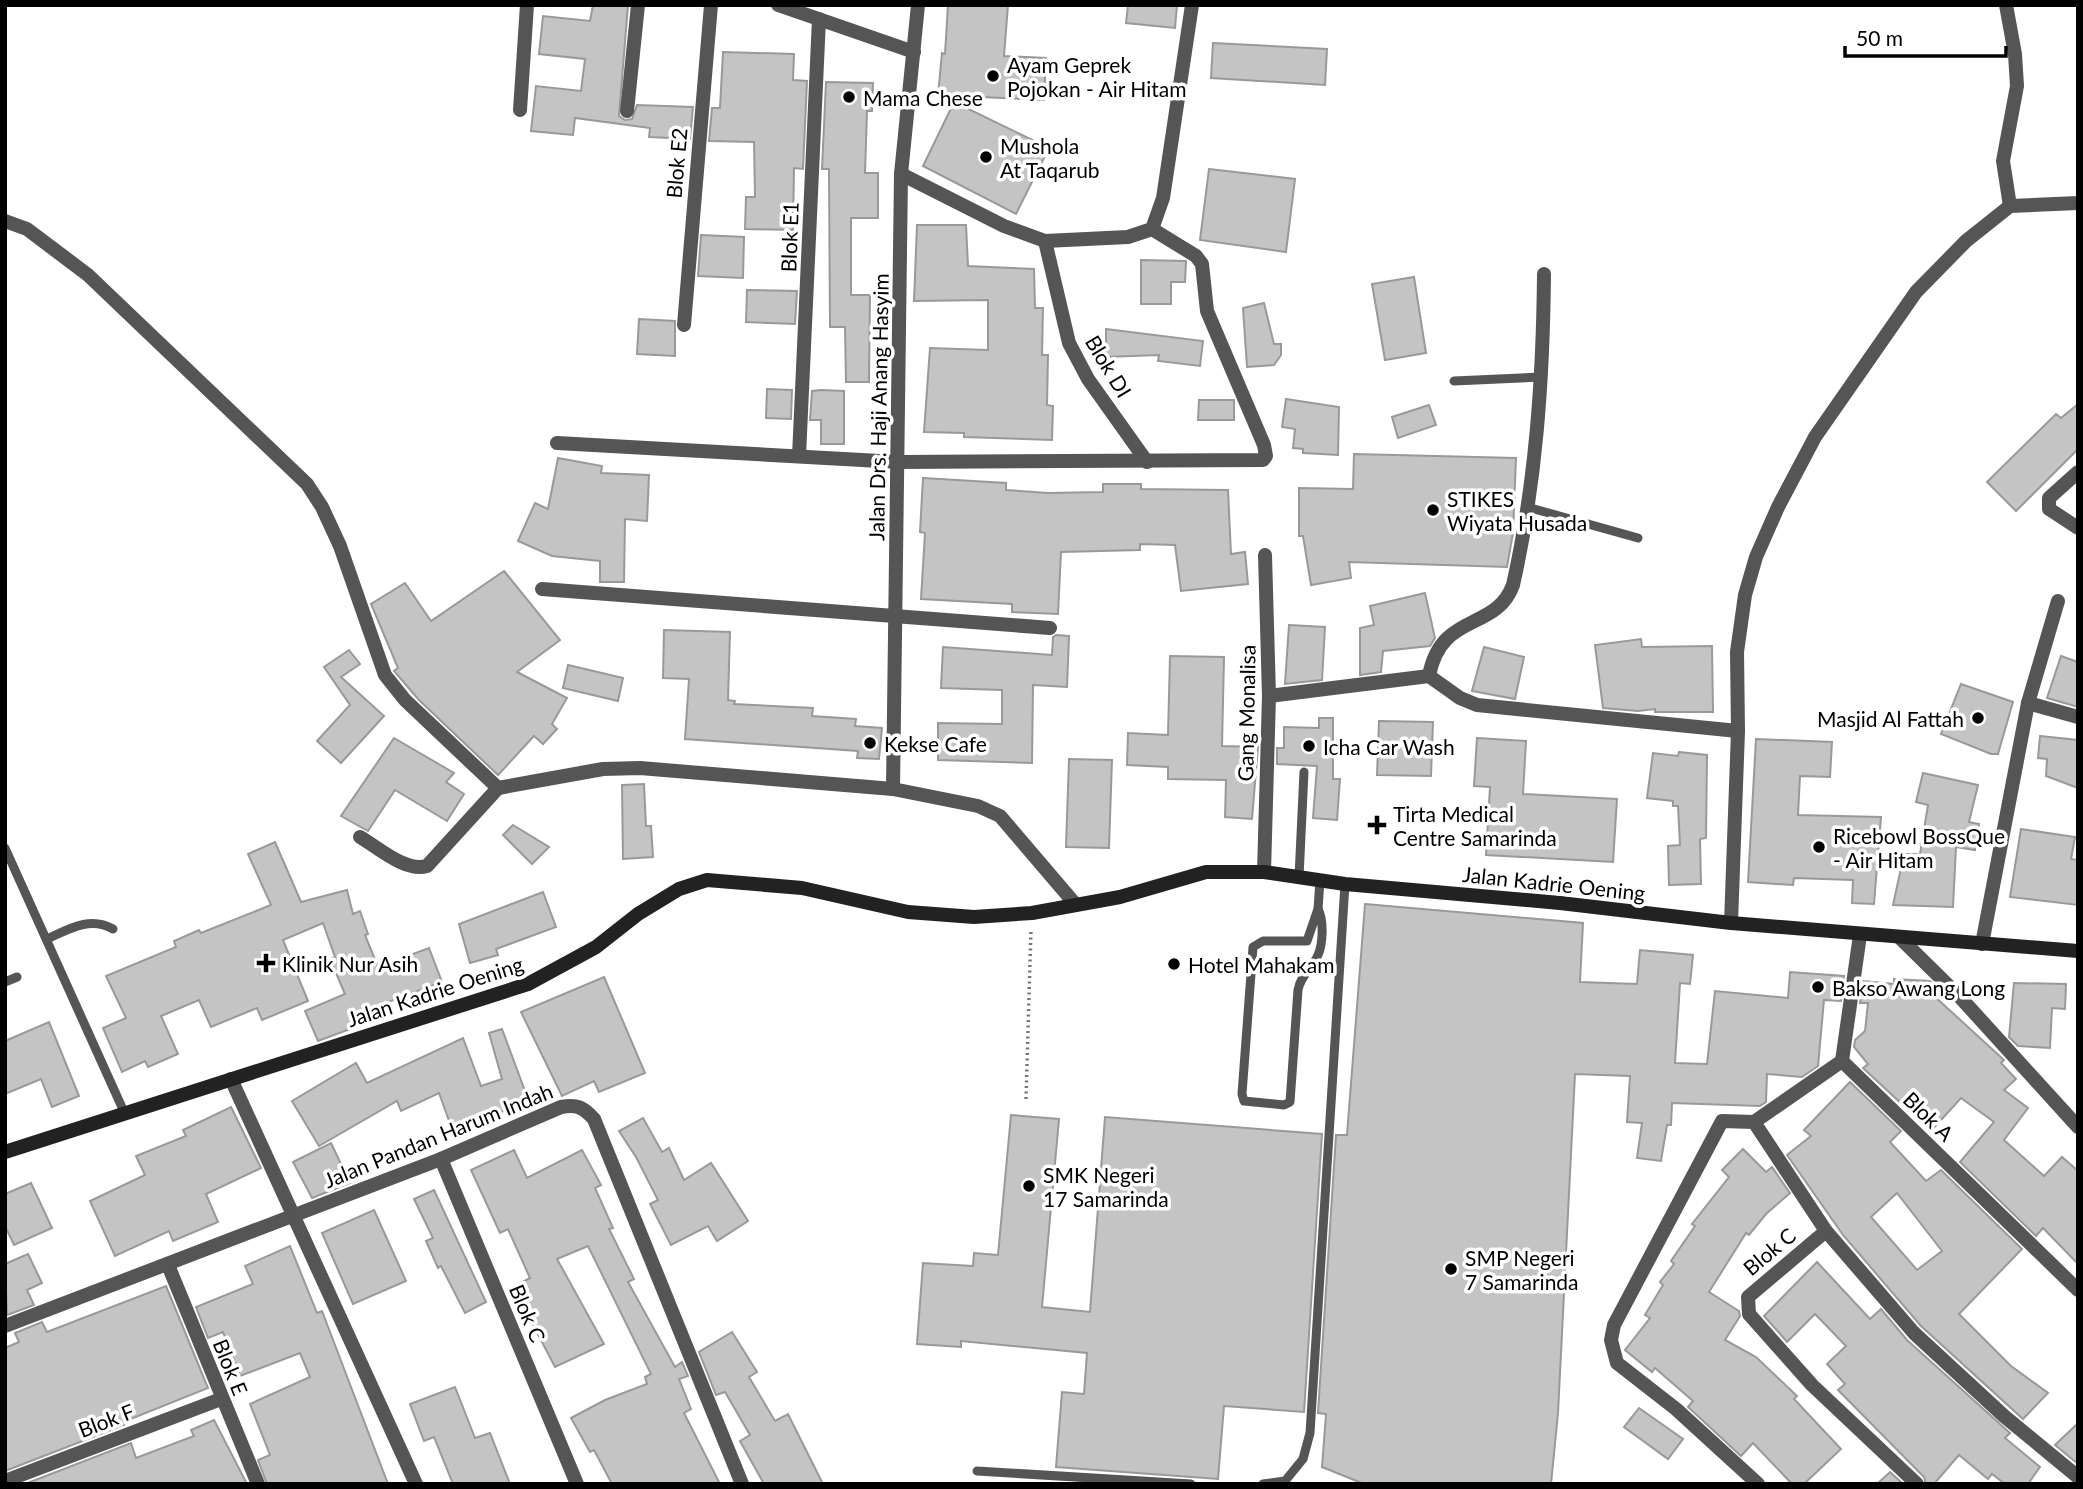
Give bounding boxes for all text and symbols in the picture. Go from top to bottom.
scale bar [1845,14,2006,58]
text: 50 m [1856,25,1903,50]
place label: Ayam Geprek Pojokan - Air Hitam [1007,52,1187,101]
marker: Ayam Geprek Pojokan - Air Hitam [985,68,1001,84]
place label: Mama Chese [863,85,983,110]
marker: Mama Chese [841,89,857,105]
street label: Blok E2 [660,127,692,199]
place label: Mushola At Taqarub [1000,133,1100,182]
marker: Mushola At Taqarub [978,149,994,165]
street label: Blok E1 [775,201,803,273]
street label: Jalan Drs. Haji Anang Hasyim [863,273,893,541]
street label: Blok DI [1081,330,1137,402]
place label: STIKES Wiyata Husada [1447,486,1587,535]
marker: STIKES Wiyata Husada [1425,502,1441,518]
street label: Gang Monalisa [1232,645,1260,781]
place label: Masjid Al Fattah [1817,706,1964,731]
marker: Masjid Al Fattah [1970,710,1986,726]
place label: Kekse Cafe [884,731,987,756]
place label: Icha Car Wash [1323,734,1455,759]
marker: Kekse Cafe [862,735,878,751]
marker: Icha Car Wash [1301,738,1317,754]
place label: Tirta Medical Centre Samarinda [1393,801,1557,850]
marker: Tirta Medical Centre Samarinda [1367,815,1387,835]
place label: Ricebowl BossQue - Air Hitam [1833,823,2005,872]
marker: Ricebowl BossQue - Air Hitam [1811,839,1827,855]
street label: Jalan Kadrie Oening [1461,861,1647,905]
place label: Klinik Nur Asih [282,951,418,976]
street label: Jalan Kadrie Oening [344,951,526,1031]
place label: Hotel Mahakam [1188,952,1334,977]
marker: Klinik Nur Asih [256,953,276,973]
marker: Hotel Mahakam [1166,956,1182,972]
place label: Bakso Awang Long [1832,975,2005,1000]
marker: Bakso Awang Long [1810,979,1826,995]
street label: Jalan Pandan Harum Indah [320,1078,556,1192]
street label: Blok A [1899,1086,1960,1146]
place label: SMK Negeri 17 Samarinda [1043,1162,1169,1211]
marker: SMK Negeri 17 Samarinda [1021,1178,1037,1194]
street label: Blok C [1738,1222,1800,1280]
place label: SMP Negeri 7 Samarinda [1465,1245,1579,1294]
marker: SMP Negeri 7 Samarinda [1443,1261,1459,1277]
street label: Blok C [505,1280,551,1346]
street label: Blok E [208,1335,254,1399]
street label: Blok F [74,1398,138,1442]

